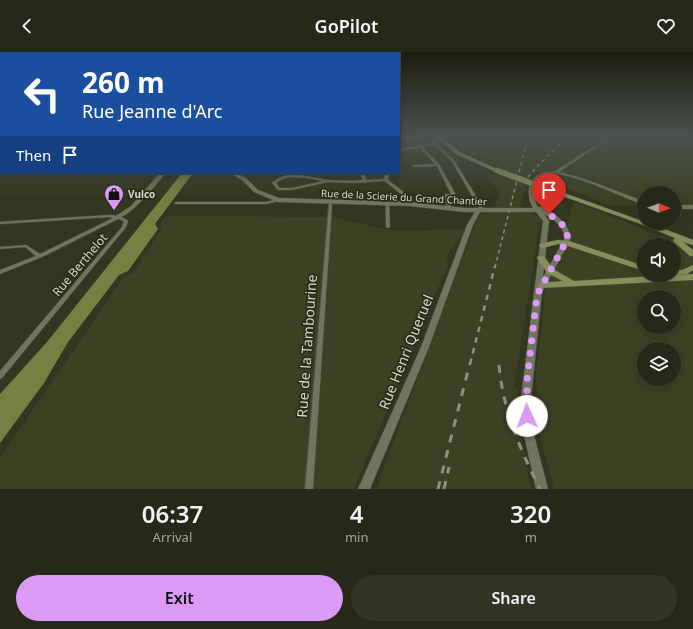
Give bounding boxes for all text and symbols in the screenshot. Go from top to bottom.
text: GoPilot [315,14,378,38]
icon: back [16,15,38,37]
icon: heart [655,15,677,37]
text: 260 m [82,63,165,101]
icon: left [16,68,68,120]
text: Rue Jeanne d'Arc [82,99,222,123]
icon: arrive [59,144,81,166]
text: Then [16,145,51,165]
pin [532,173,566,214]
icon: arrive [538,179,560,201]
shop icon: Vulco [103,183,125,211]
street label: Rue de la Scierie du Grand Chantier [321,186,487,208]
north arrow [637,186,681,230]
map controls [637,186,681,386]
place label: Vulco [128,187,155,201]
street label: Rue Berthelot [48,229,111,300]
button: sound [637,238,681,282]
street label: Rue de la Tambourine [292,274,321,418]
button: search [637,290,681,334]
street label: Rue Henri Queruel [374,292,437,412]
button: layers [637,342,681,386]
position arrow [506,395,548,437]
text: 06:37 [142,497,203,530]
text: 4 [350,497,364,530]
text: 320 [510,497,551,530]
text: Arrival [153,528,192,546]
text: min [345,528,368,546]
text: m [525,528,537,546]
button: Exit [16,575,343,621]
button: Share [351,575,677,621]

